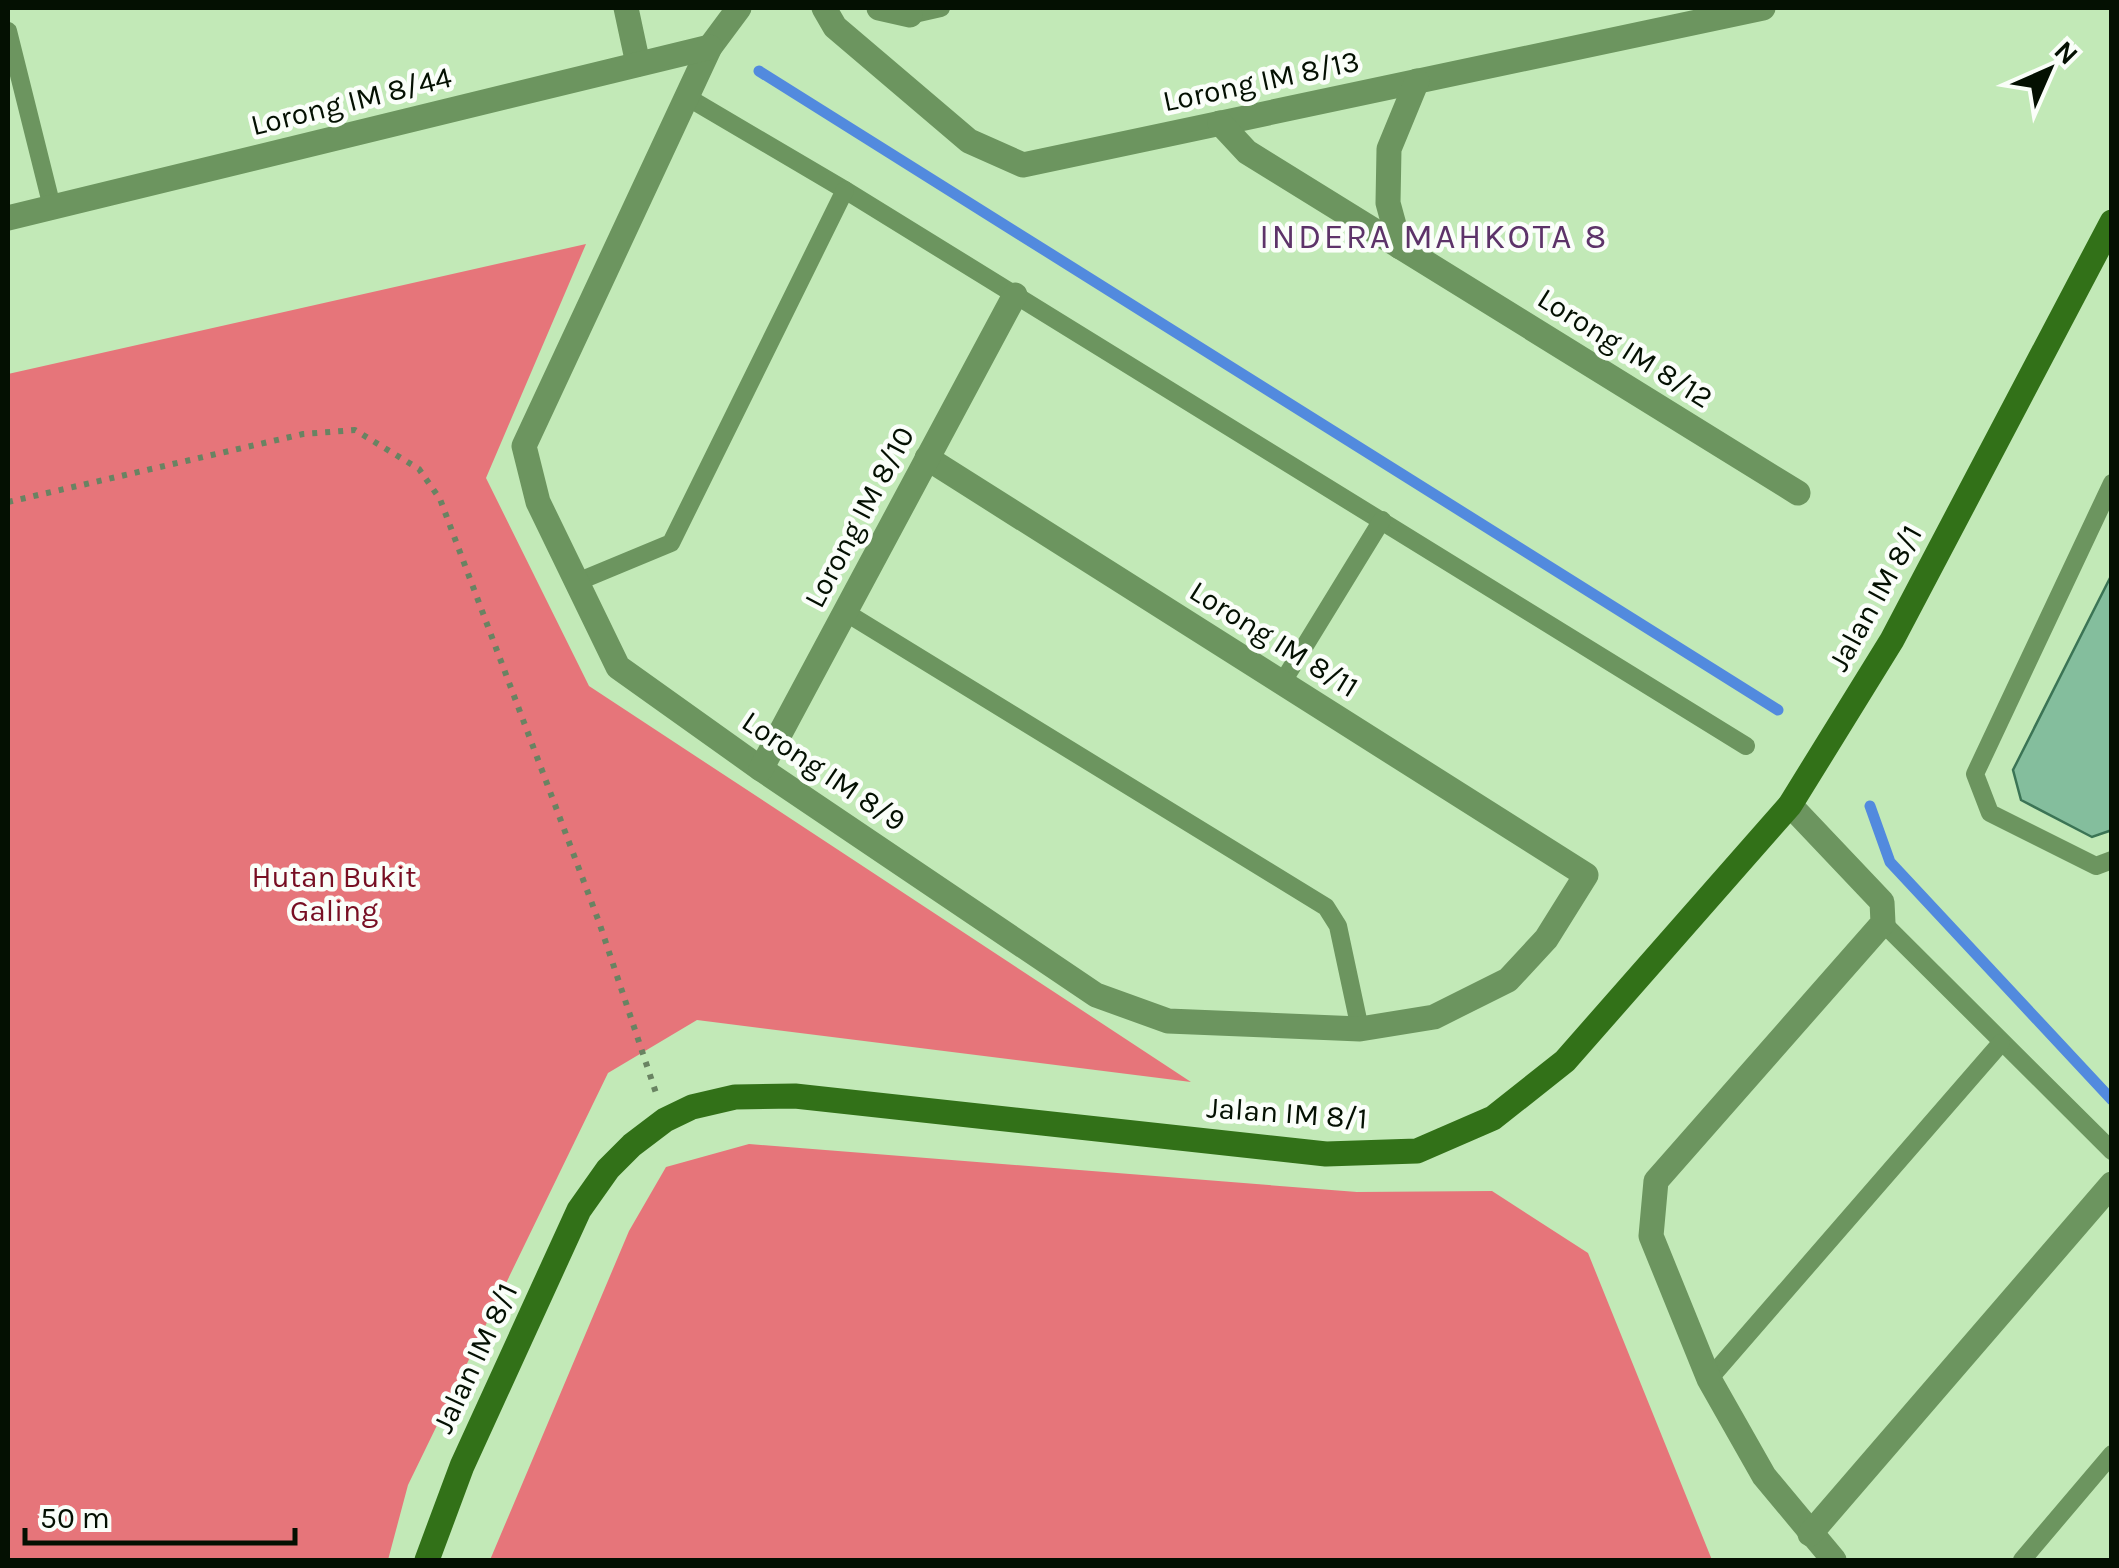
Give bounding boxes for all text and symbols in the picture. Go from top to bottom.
north arrow [1999,20,2099,120]
text: N [2048,34,2085,71]
street label: Lorong IM 8/13 [1160,43,1362,119]
street label: Lorong IM 8/44 [247,59,455,143]
district label: INDERA MAHKOTA 8 [1259,216,1609,257]
street label: Lorong IM 8/12 [1531,280,1719,416]
street label: Lorong IM 8/10 [796,420,922,614]
street label: Jalan IM 8/1 [1820,519,1930,677]
street label: Lorong IM 8/11 [1183,573,1365,705]
street label: Lorong IM 8/9 [735,703,913,839]
park label: Hutan Bukit Galing [251,859,417,929]
street label: Jalan IM 8/1 [1205,1089,1369,1137]
street label: Jalan IM 8/1 [425,1277,525,1439]
scale bar [25,1483,295,1545]
text: 50 m [40,1500,110,1536]

